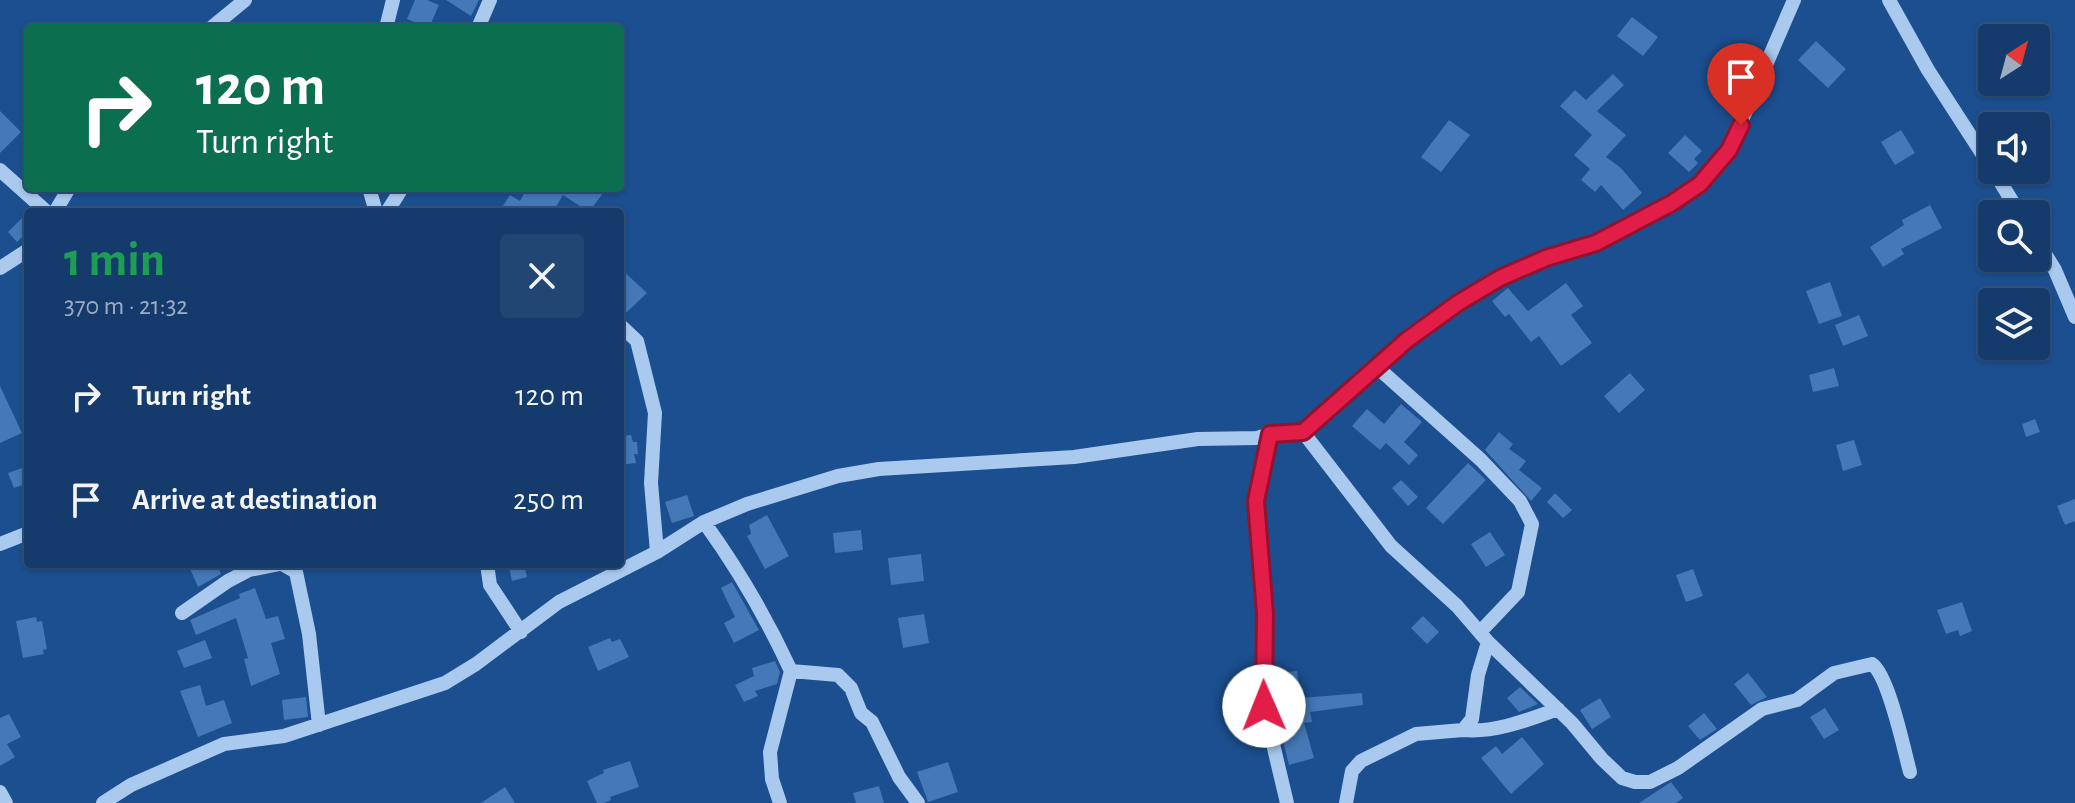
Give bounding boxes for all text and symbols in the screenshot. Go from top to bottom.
north arrow [1978,24,2050,96]
map controls [1978,24,2050,360]
pin [1707,43,1775,125]
icon: arrive [1719,55,1763,99]
icon: right [64,56,168,160]
text: 120 m [196,59,325,115]
button: sound [1978,112,2050,184]
text: Turn right [196,124,333,160]
button: search [1978,200,2050,272]
button: close [500,234,584,318]
text: 1 min [64,237,165,285]
button: layers [1978,288,2050,360]
text: 370 m · 21:32 [64,293,188,319]
icon: right [64,374,108,418]
text: Turn right [132,381,251,411]
text: 120 m [515,381,584,411]
icon: arrive [64,478,108,522]
text: Arrive at destination [132,485,378,515]
text: 250 m [513,485,584,515]
position arrow [1222,664,1306,748]

